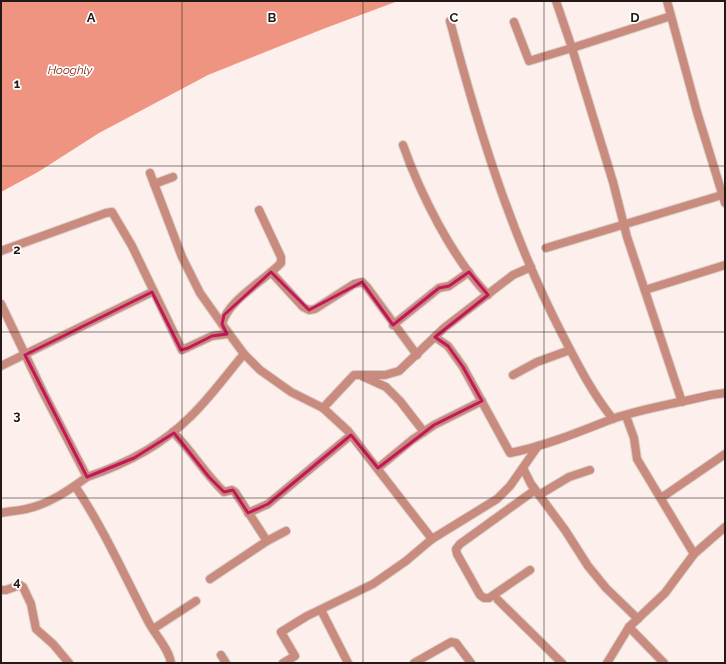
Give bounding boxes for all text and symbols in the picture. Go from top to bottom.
text: A [87,10,96,25]
text: B [268,10,277,25]
text: C [450,10,459,25]
text: D [630,10,640,25]
water label: Hooghly [48,63,94,77]
text: 1 [14,76,21,91]
text: 2 [13,242,21,257]
text: 3 [13,408,21,423]
text: 4 [13,574,21,589]

